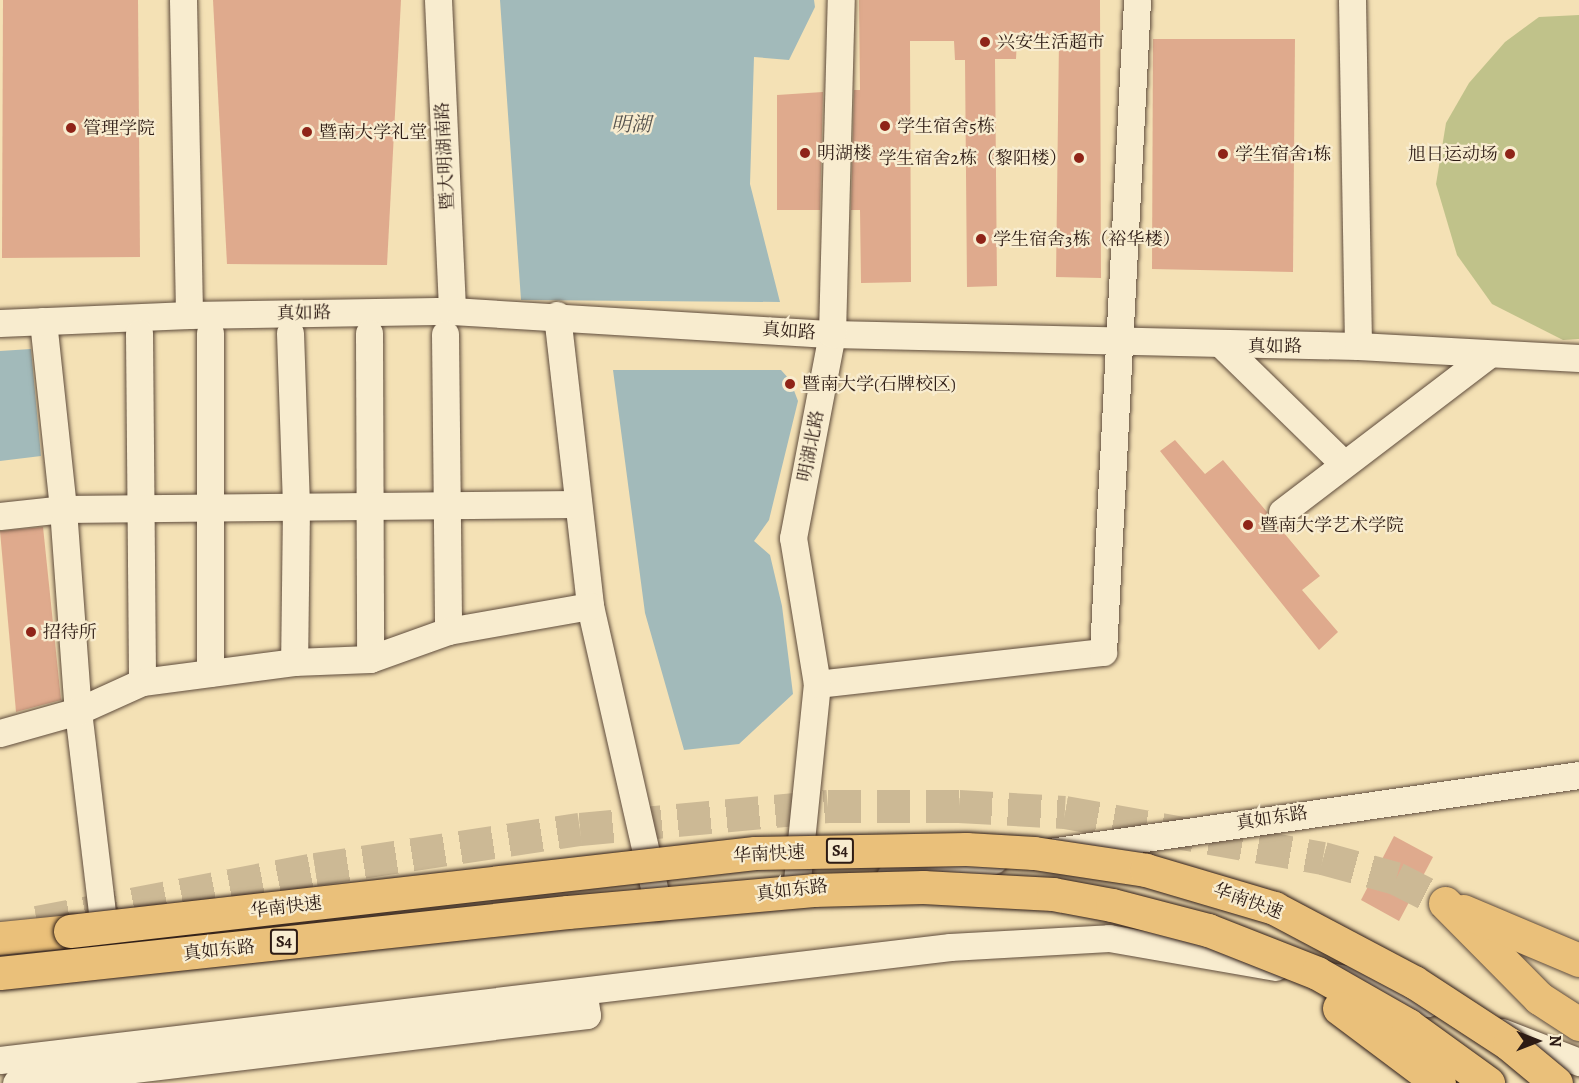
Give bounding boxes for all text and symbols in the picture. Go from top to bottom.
place label: 兴安生活超市 [997,31,1105,53]
marker: 兴安生活超市 [978,35,992,49]
street label: 暨大明湖南路 [431,102,459,210]
water label: 明湖 [611,112,651,136]
place label: 学生宿舍5栋 [897,115,995,137]
place label: 管理学院 [83,117,155,139]
marker: 学生宿舍5栋 [878,119,892,133]
marker: 管理学院 [64,121,78,135]
place label: 暨南大学礼堂 [319,121,427,143]
marker: 暨南大学礼堂 [300,125,314,139]
place label: 明湖楼 [817,142,871,164]
place label: 学生宿舍1栋 [1235,143,1331,165]
place label: 旭日运动场 [1408,143,1498,165]
marker: 明湖楼 [798,146,812,160]
place label: 学生宿舍2栋（黎阳楼） [878,147,1067,169]
marker: 学生宿舍1栋 [1216,147,1230,161]
marker: 旭日运动场 [1503,147,1517,161]
marker: 学生宿舍2栋（黎阳楼） [1072,151,1086,165]
place label: 学生宿舍3栋（裕华楼） [993,228,1180,250]
marker: 学生宿舍3栋（裕华楼） [974,232,988,246]
street label: 真如路 [277,302,331,324]
street label: 真如路 [761,318,817,344]
street label: 真如路 [1248,335,1302,357]
place label: 暨南大学(石牌校区) [802,373,956,395]
marker: 暨南大学(石牌校区) [783,377,797,391]
street label: 明湖北路 [794,409,828,483]
place label: 暨南大学艺术学院 [1260,514,1404,536]
marker: 暨南大学艺术学院 [1241,518,1255,532]
place label: 招待所 [43,621,97,643]
marker: 招待所 [24,625,38,639]
street label: 真如东路 [1235,802,1309,834]
road number: S4 [825,838,855,864]
street label: 华南快速 [732,841,806,867]
street label: 真如东路 [755,875,829,905]
street label: 华南快速 [1210,879,1286,923]
street label: 华南快速 [249,892,323,922]
road number: S4 [269,929,299,955]
street label: 真如东路 [182,935,256,965]
north arrow [1507,1011,1567,1071]
text: N [1544,1035,1566,1047]

